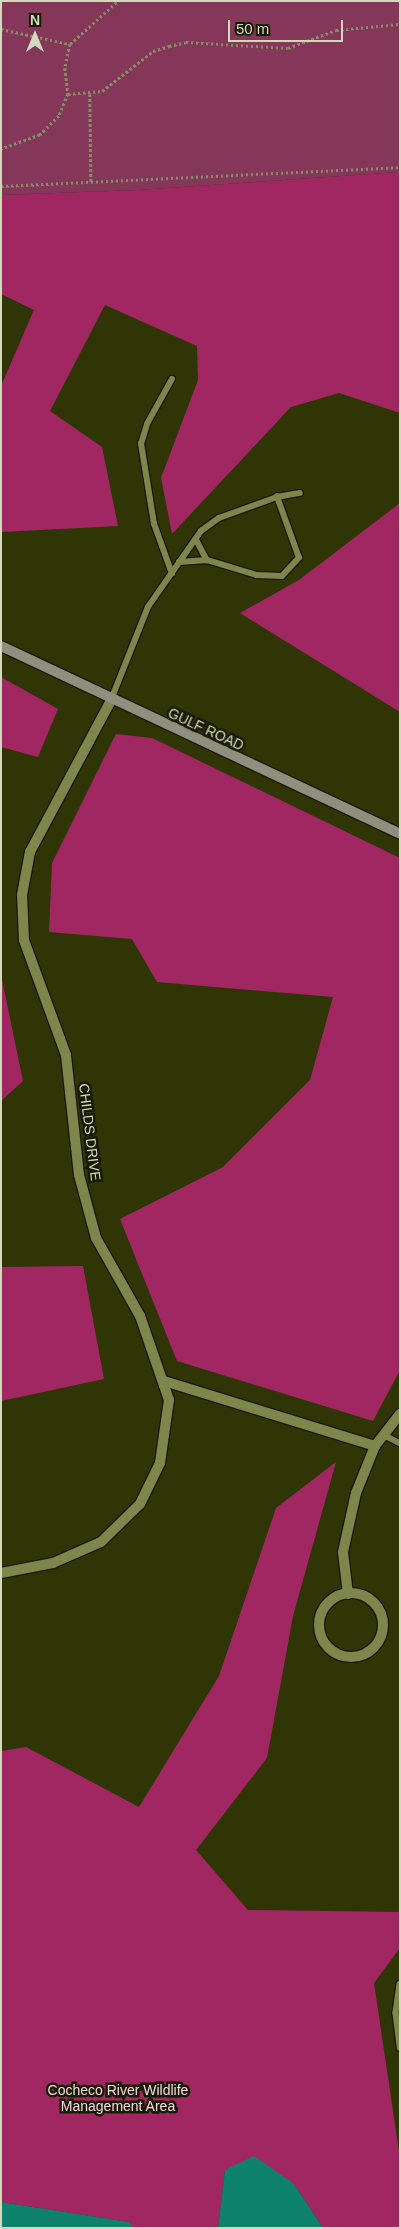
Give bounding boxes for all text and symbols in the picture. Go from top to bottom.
north arrow [10,10,60,60]
scale bar [231,10,346,42]
text: N [30,12,40,28]
text: 50 m [236,20,269,37]
street label: GULF ROAD [165,704,247,754]
street label: CHILDS DRIVE [76,1082,104,1182]
park label: Cocheco River Wildlife Management Area [48,2082,188,2114]

